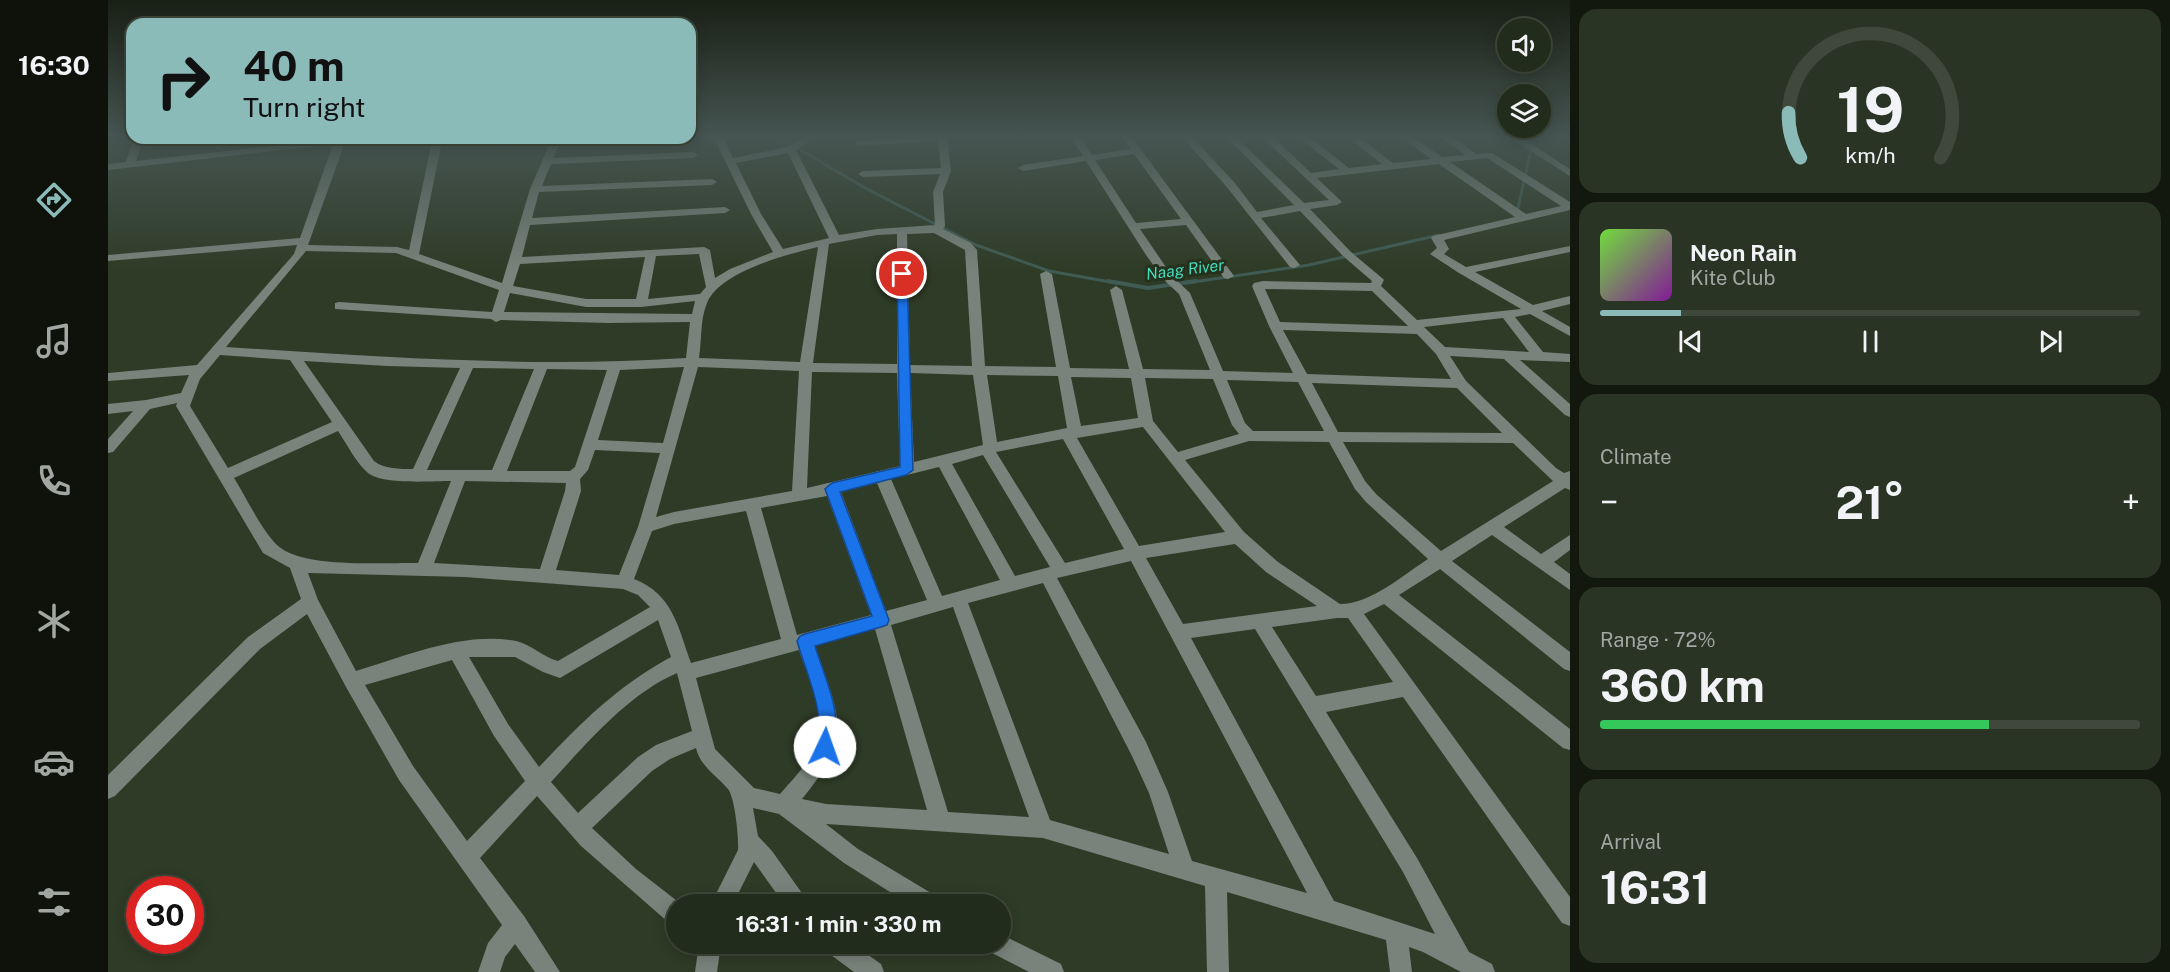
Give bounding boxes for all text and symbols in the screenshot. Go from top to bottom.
map controls [1497,18,1551,138]
button: sound [1497,18,1551,72]
text: 40 m [243,41,345,90]
icon: right [144,42,222,120]
text: 16:30 [18,49,90,81]
text: 19 [1836,73,1904,146]
button: layers [1497,84,1551,138]
text: Turn right [243,91,366,123]
text: km/h [1845,143,1895,168]
icon: directions [33,179,75,221]
text: Neon Rain [1690,240,1797,266]
pin [876,248,927,299]
water label: Naag River [1145,255,1226,284]
icon: arrive [885,257,918,290]
text: Kite Club [1690,266,1775,290]
icon: music [33,320,75,362]
icon: previous [1674,325,1707,358]
icon: pause [1854,325,1887,358]
icon: next [2034,325,2067,358]
text: Climate [1600,445,1672,469]
icon: phone [33,460,75,502]
text: 21° [1835,476,1905,529]
text: − [1600,483,1618,521]
text: + [2122,483,2140,521]
icon: climate [33,600,75,642]
text: Range · 72% [1600,628,1716,652]
text: 360 km [1600,659,1765,712]
position arrow [793,715,857,779]
icon: car [33,741,75,783]
text: Arrival [1600,830,1662,854]
text: 16:31 [1600,861,1710,914]
speed limit sign: 30 [126,876,204,954]
icon: filters [33,881,75,923]
text: 16:31 · 1 min · 330 m [735,911,942,937]

